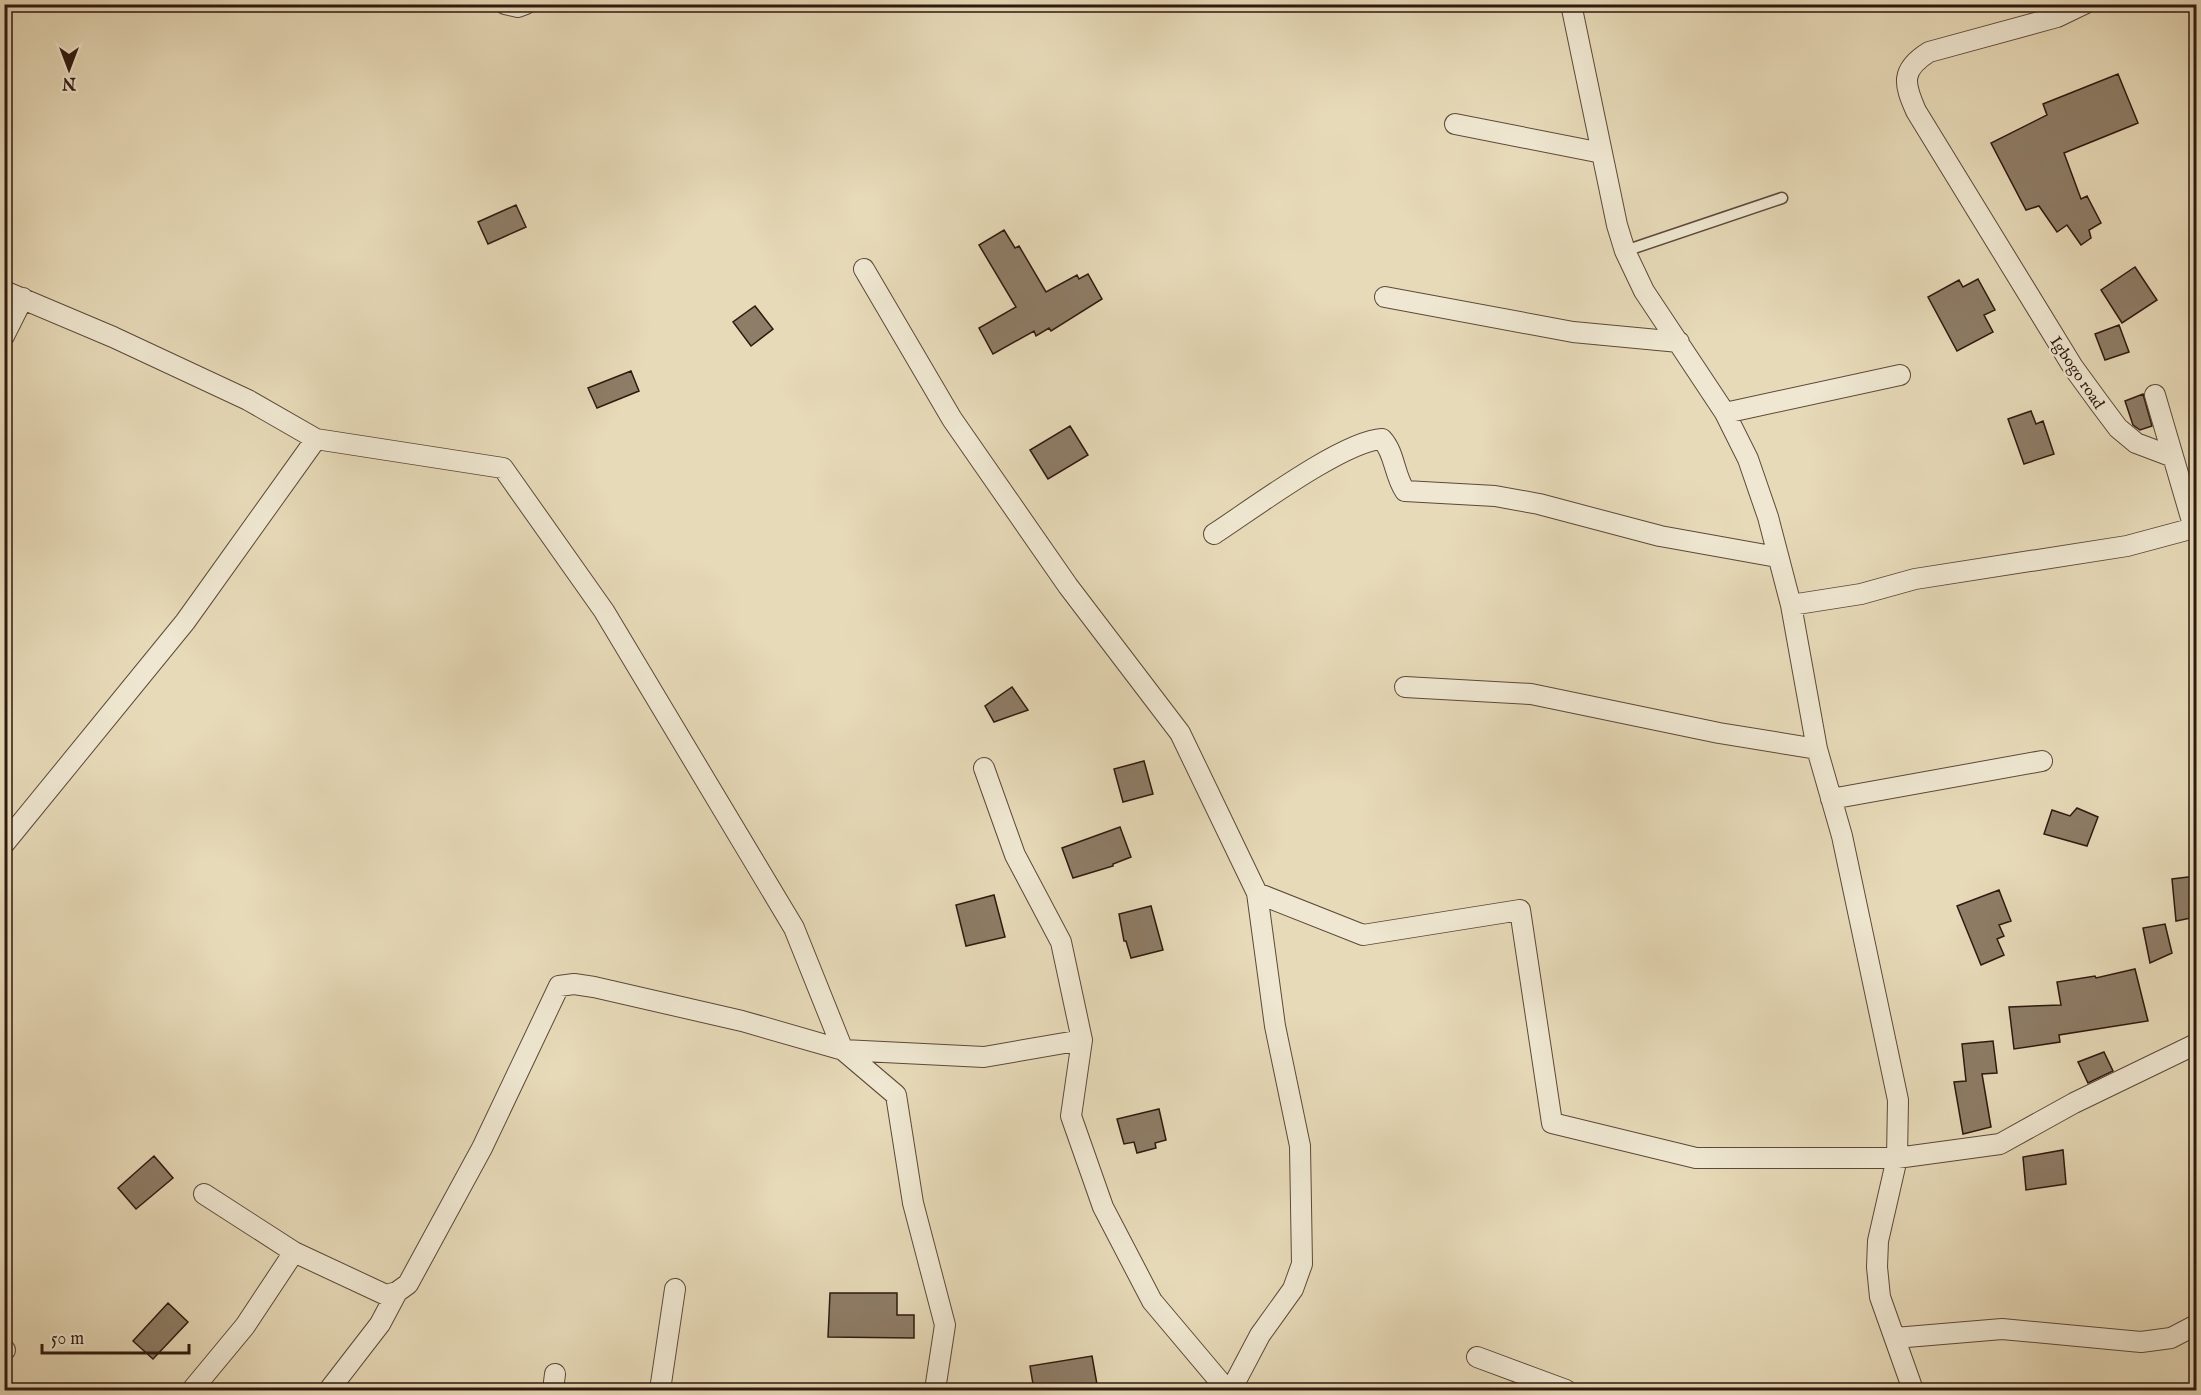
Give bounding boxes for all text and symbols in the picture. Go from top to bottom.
north arrow [39,39,99,99]
text: N [62,72,77,92]
street label: Igbogo road [2045,333,2108,414]
scale bar [42,1317,189,1355]
text: 50 m [51,1328,84,1351]

